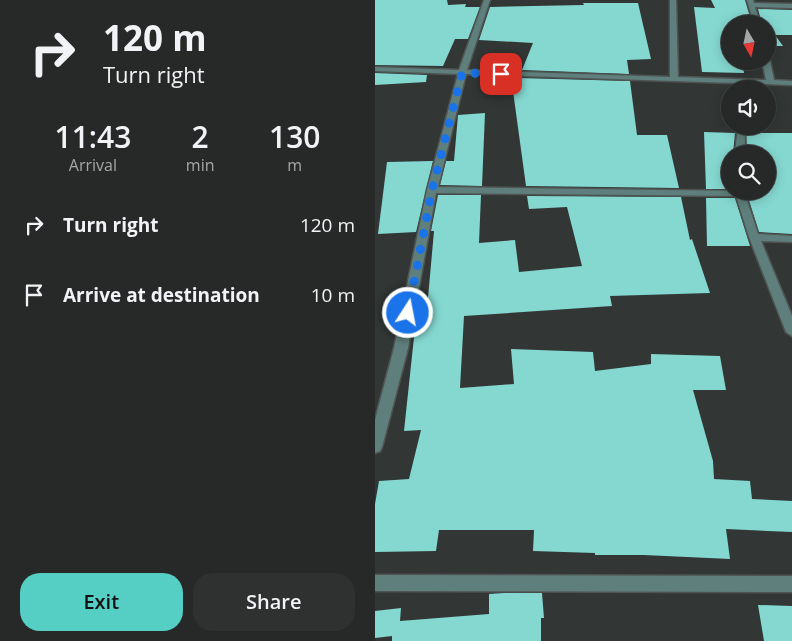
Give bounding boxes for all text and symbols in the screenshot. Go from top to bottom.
text: 120 m [103,14,207,61]
north arrow [721,15,776,70]
map controls [721,15,776,200]
icon: right [20,20,85,85]
pin [480,53,522,95]
text: Turn right [103,59,205,89]
icon: arrive [487,60,515,88]
button: sound [721,80,776,135]
text: 11:43 [55,116,131,157]
text: 2 [192,116,209,157]
text: 130 [269,116,320,157]
button: search [721,145,776,200]
text: Arrival [69,154,117,176]
text: min [186,154,215,176]
text: m [287,154,302,176]
icon: right [20,211,48,239]
text: Turn right [63,212,158,238]
text: 120 m [300,212,355,238]
icon: arrive [20,281,48,309]
text: Arrive at destination [63,282,260,308]
text: 10 m [311,282,355,308]
position arrow [381,286,433,338]
button: Exit [20,573,183,631]
button: Share [193,573,355,631]

